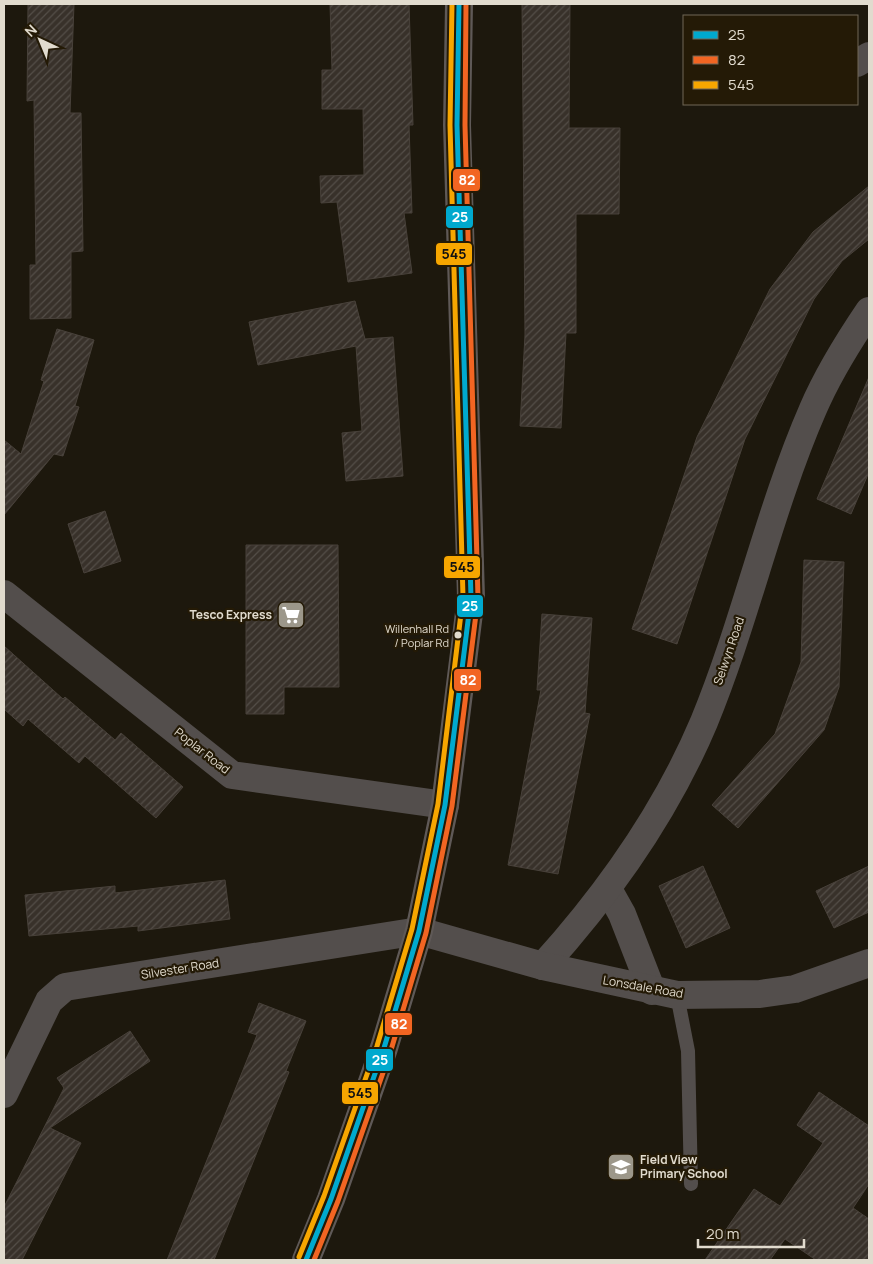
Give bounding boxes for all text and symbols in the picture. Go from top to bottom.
north arrow [15,15,65,65]
legend [683,15,858,105]
text: N [20,20,41,41]
text: 25 [728,24,745,45]
text: 82 [728,49,745,70]
text: 545 [728,74,754,95]
line badge: 82 [452,168,481,192]
text: 82 [459,170,475,189]
line badge: 25 [445,205,474,229]
text: 25 [452,207,468,226]
line badge: 545 [435,242,473,266]
text: 545 [442,244,466,263]
line badge: 545 [443,555,481,579]
text: 545 [450,557,474,576]
line badge: 25 [456,594,484,618]
text: 25 [462,596,478,615]
supermarket icon: Tesco Express [276,600,306,630]
place label: Tesco Express [189,606,273,623]
street label: Selwyn Road [709,615,748,687]
place label: Willenhall Rd / Poplar Rd [385,621,449,650]
marker: Willenhall Rd / Poplar Rd [453,630,463,640]
line badge: 82 [453,668,482,692]
text: 82 [460,670,476,689]
street label: Poplar Road [171,724,234,778]
street label: Silvester Road [140,954,220,983]
street label: Lonsdale Road [602,971,684,1002]
line badge: 82 [384,1012,413,1036]
text: 82 [391,1014,407,1033]
line badge: 25 [365,1048,394,1072]
text: 25 [372,1050,388,1069]
line badge: 545 [341,1081,379,1105]
text: 545 [348,1083,372,1102]
place label: Field View Primary School [640,1151,728,1182]
school or university icon: Field View Primary School [606,1152,636,1182]
scale bar [698,1216,804,1248]
text: 20 m [706,1223,739,1244]

